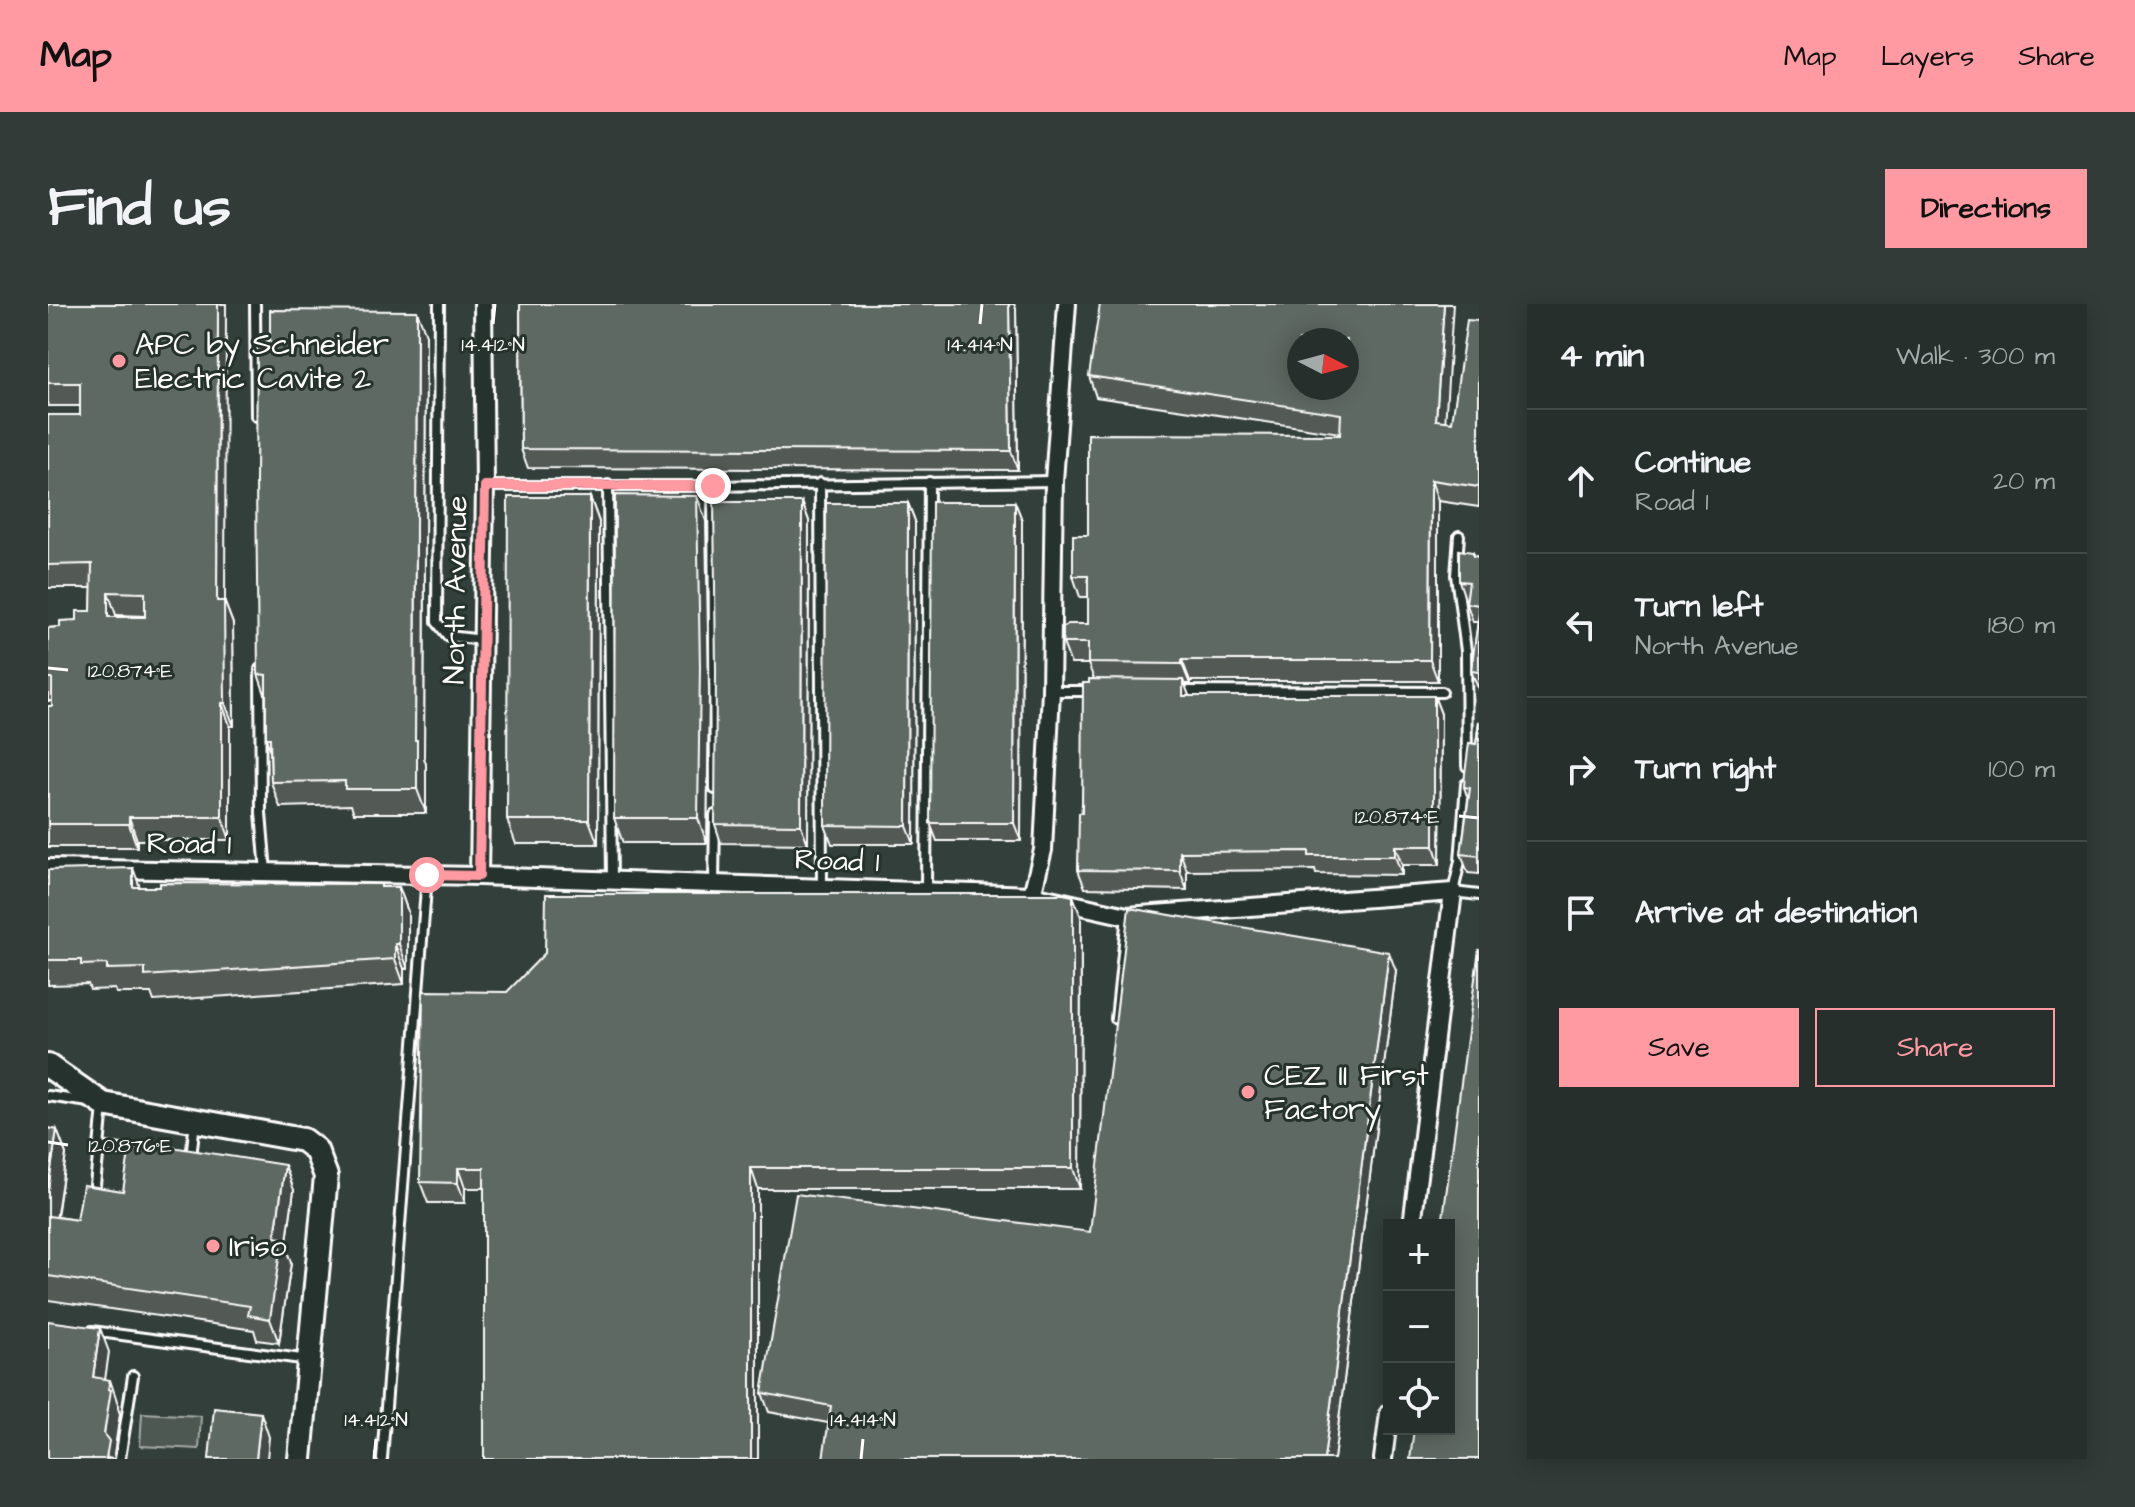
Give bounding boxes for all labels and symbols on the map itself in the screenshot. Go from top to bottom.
place label: APC by Schneider Electric Cavite 2 [135,324,389,400]
north arrow [1287,328,1359,400]
text: 14.412°N [461,331,525,359]
text: 14.414°N [947,331,1013,359]
marker: APC by Schneider Electric Cavite 2 [110,352,128,370]
route end [695,468,731,504]
street label: North Avenue [433,495,479,685]
text: 120.874°E [88,657,172,685]
text: 120.874°E [1355,803,1439,831]
street label: Road 1 [146,822,232,866]
street label: Road 1 [794,839,880,883]
route start [409,857,445,893]
place label: CEZ II First Factory [1264,1055,1429,1132]
marker: CEZ II First Factory [1239,1083,1257,1101]
text: 120.876°E [88,1132,172,1160]
place label: Iriso [229,1226,287,1268]
marker: Iriso [204,1237,222,1255]
text: 14.412°N [344,1406,408,1434]
text: 14.414°N [830,1406,896,1434]

